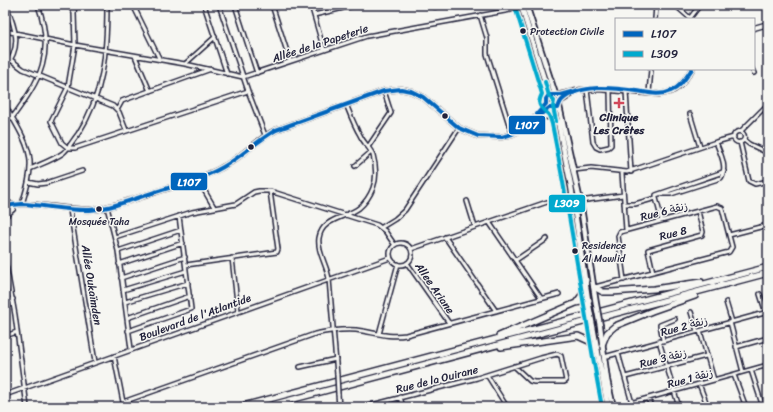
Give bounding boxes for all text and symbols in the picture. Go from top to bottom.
legend [615,18,755,70]
street label: Allée de la Papeterie [269,19,371,68]
place label: Protection Civile [530,23,604,41]
text: L107 [651,23,677,45]
marker: Protection Civile [518,26,528,36]
text: L309 [651,43,678,65]
marker: Clinique Les Crêtes [613,97,625,109]
place label: Clinique Les Crêtes [594,108,645,140]
unlabelled marker [440,111,450,121]
line badge: L107 [508,115,546,135]
text: L107 [515,116,540,135]
unlabelled marker [246,142,256,152]
line badge: L107 [170,172,208,191]
text: L107 [177,173,202,192]
line badge: L309 [548,194,586,213]
text: L309 [555,194,580,213]
street label: Rue 6 زنقة [638,196,690,227]
marker: Mosquée Taha [94,204,104,214]
place label: Mosquée Taha [69,213,130,231]
street label: Rue 8 [657,221,689,246]
place label: Residence Al Mawlid [581,237,626,268]
street label: Allée Oukaïmden [76,243,107,327]
marker: Residence Al Mawlid [570,246,580,256]
street label: Allee Ariane [409,258,460,318]
street label: Boulevard de l'Atlantide [137,288,254,347]
street label: Rue 2 زنقة [658,311,710,342]
street label: Rue 3 زنقة [638,343,689,374]
street label: Rue de la Ouirane [394,360,481,399]
street label: Rue 1 زنقة [665,363,715,394]

